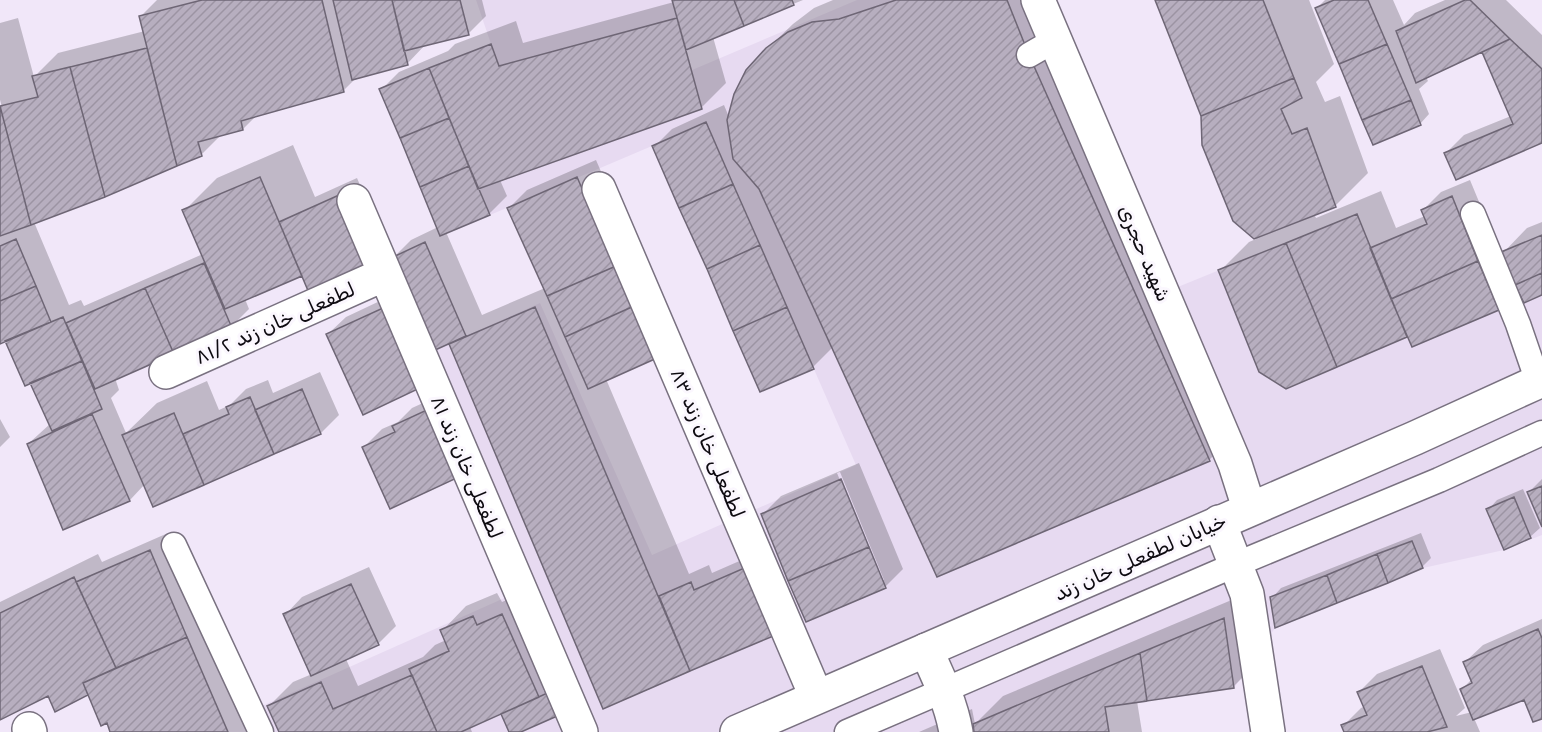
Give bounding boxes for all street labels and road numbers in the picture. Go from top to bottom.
street label: شهید حجری [1114,201,1176,305]
street label: لطفعلی خان زند ۸۱/۲ [191,277,359,369]
street label: لطفعلی خان زند ۸۳ [666,364,750,522]
street label: لطفعلی خان زند ۸۱ [426,392,508,542]
street label: خیابان لطفعلی خان زند [1050,508,1230,606]

